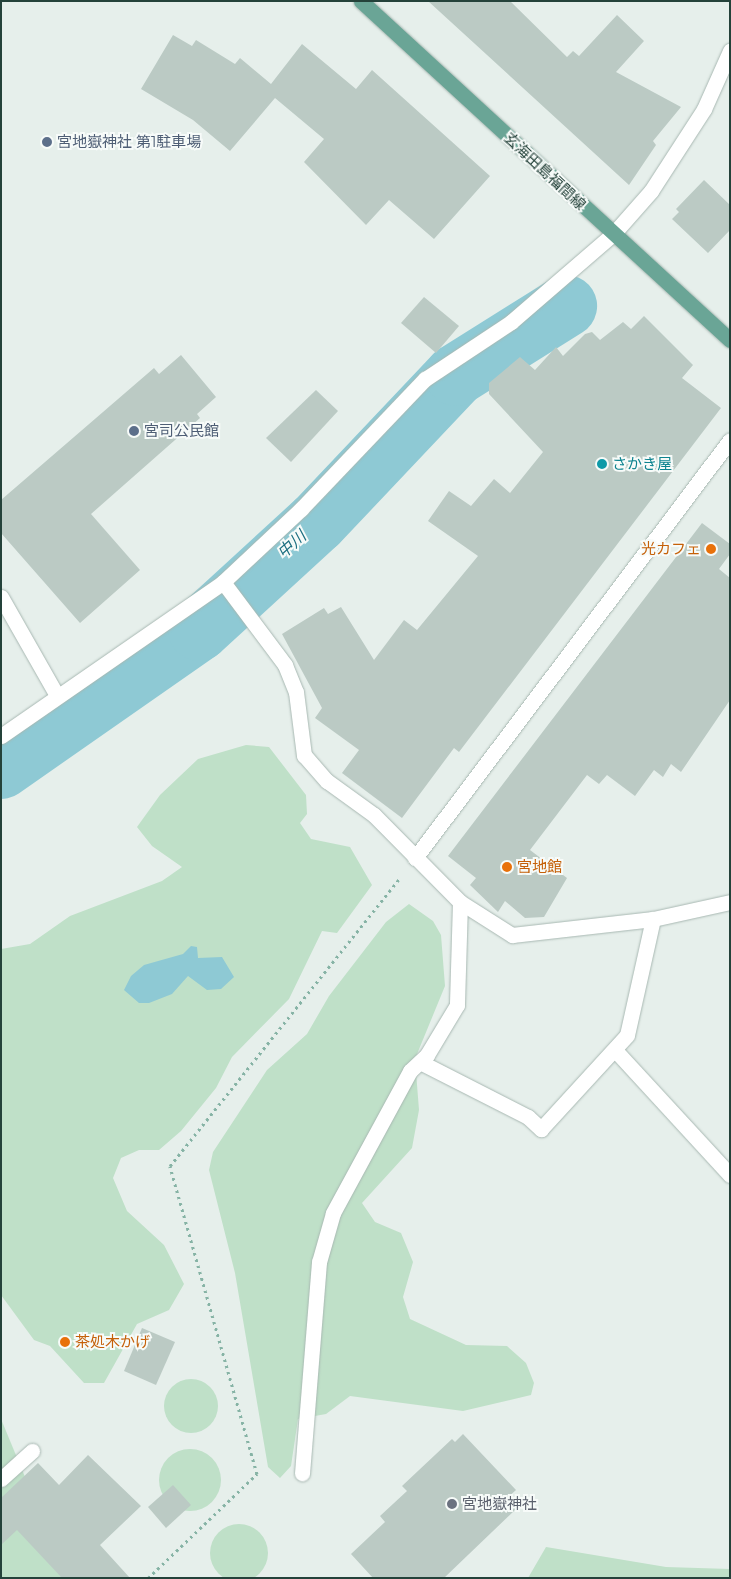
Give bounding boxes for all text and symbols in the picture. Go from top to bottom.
street label: 玄海田島福間線 [500,129,590,213]
place label: 宮地嶽神社 第1駐車場 [57,133,201,151]
marker: 宮地嶽神社 第1駐車場 [41,136,53,148]
place label: 宮司公民館 [144,422,219,440]
marker: 宮司公民館 [128,425,140,437]
place label: さかき屋 [612,455,672,473]
marker: さかき屋 [596,458,608,470]
water label: 中川 [274,527,310,563]
place label: 光カフェ [641,540,701,558]
marker: 光カフェ [705,543,717,555]
place label: 宮地館 [517,858,562,876]
marker: 宮地館 [501,861,513,873]
place label: 茶処木かげ [75,1333,150,1351]
marker: 茶処木かげ [59,1336,71,1348]
place label: 宮地嶽神社 [462,1495,537,1513]
marker: 宮地嶽神社 [446,1498,458,1510]

